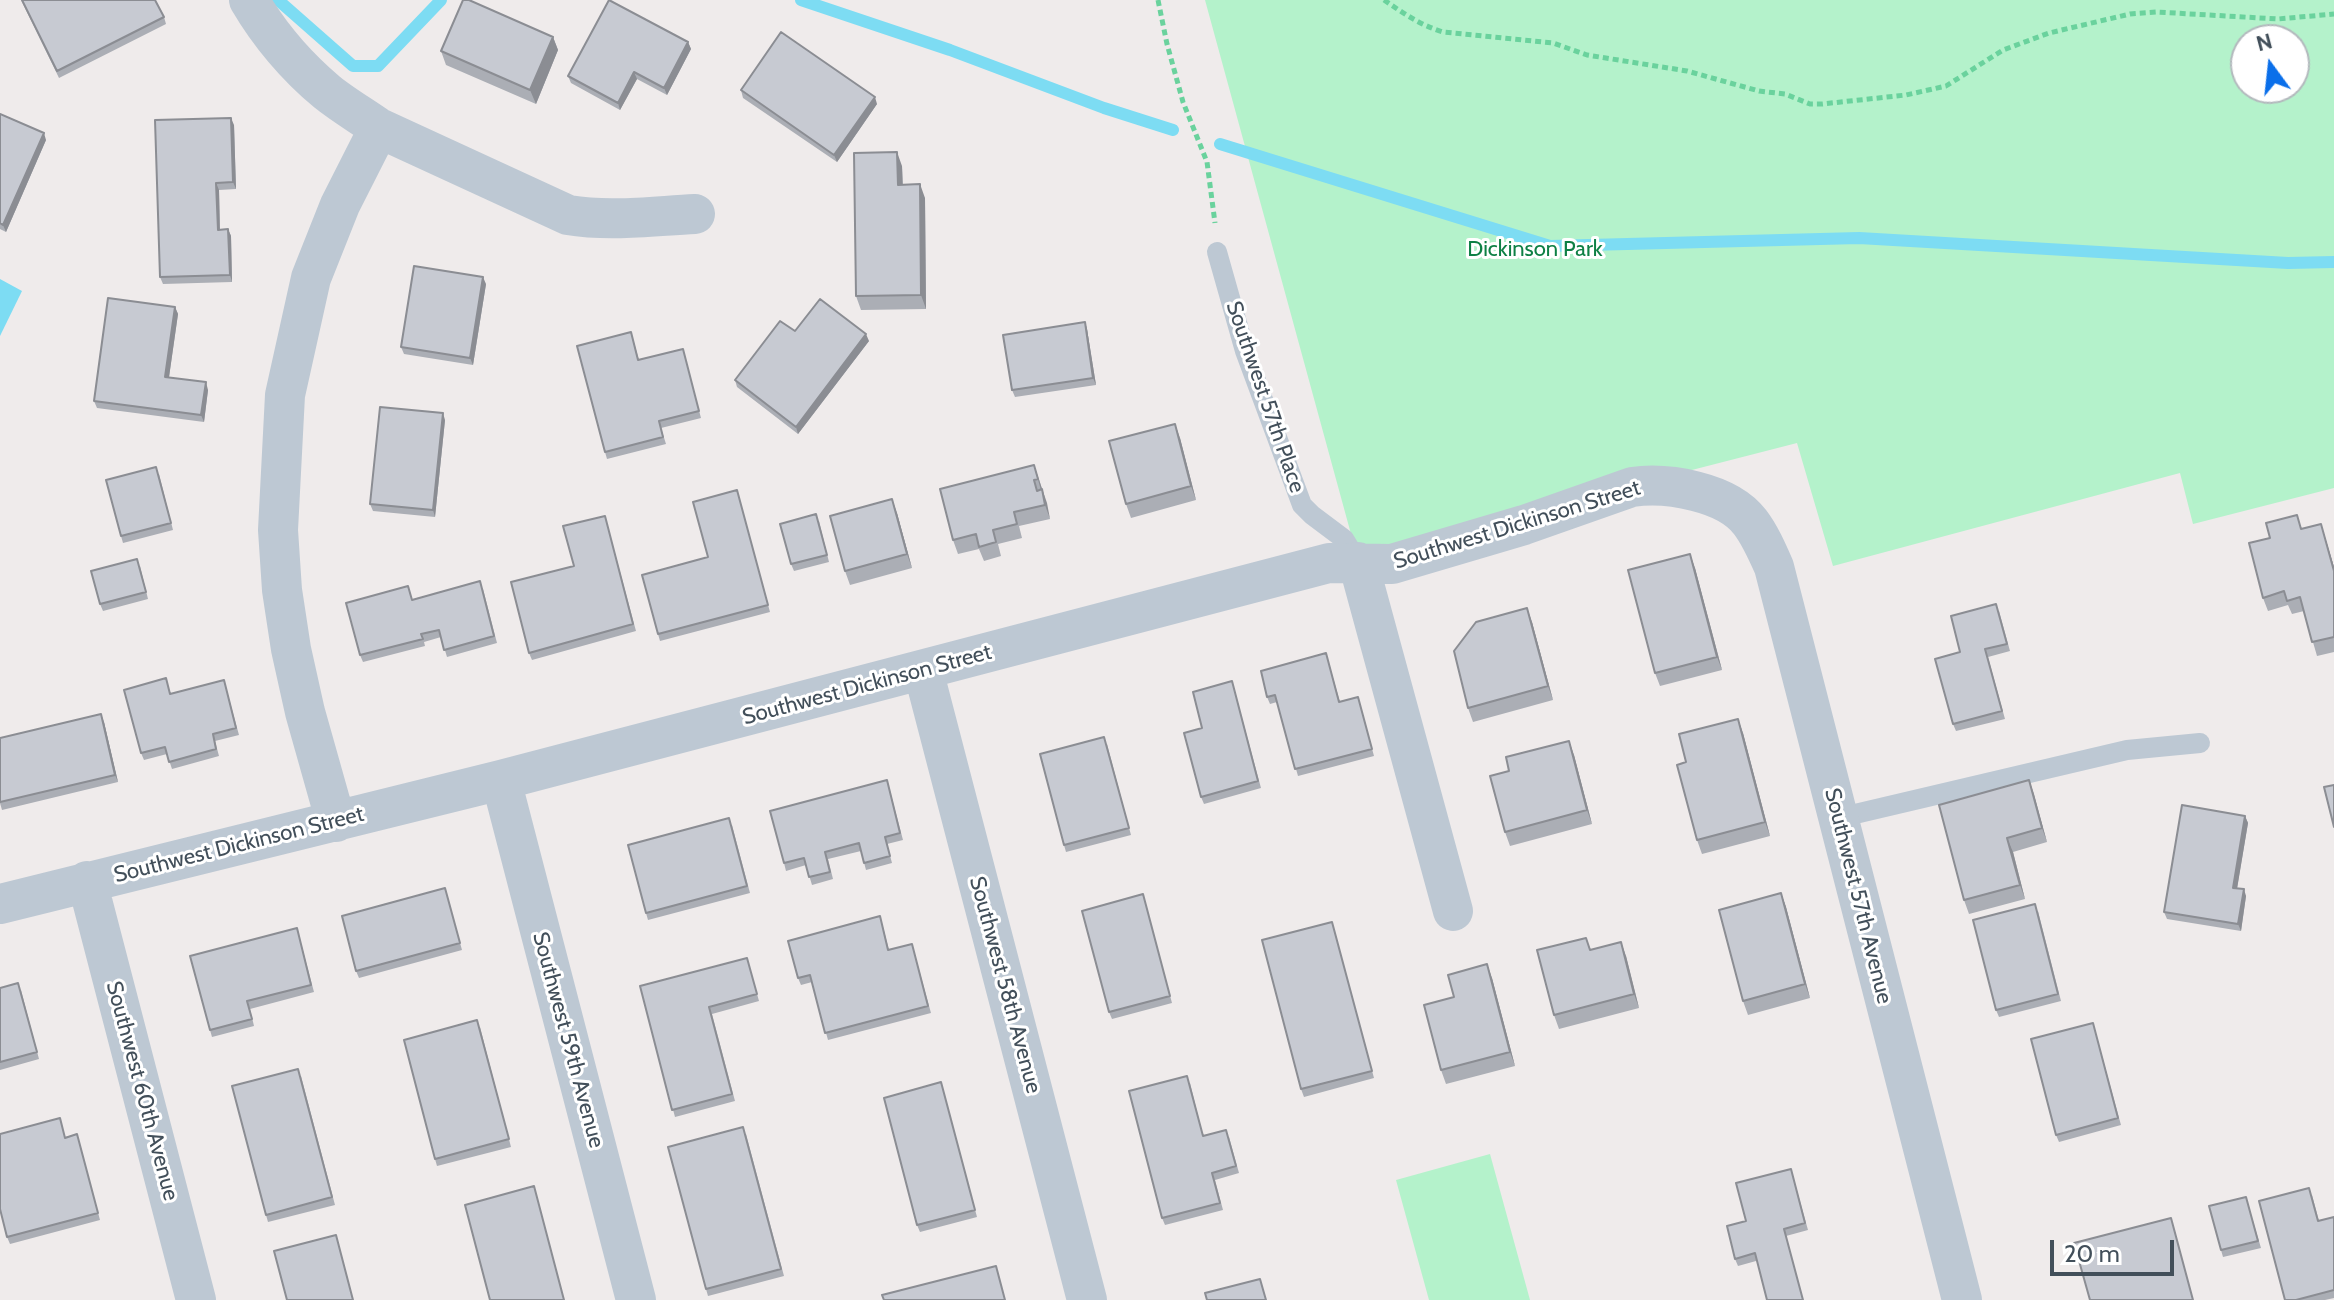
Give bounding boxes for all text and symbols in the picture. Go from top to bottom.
north arrow [2230,24,2310,104]
text: N [2253,27,2275,57]
park label: Dickinson Park [1467,237,1603,263]
street label: Southwest 57th Place [1220,298,1310,496]
street label: Southwest Dickinson Street [1390,475,1644,575]
street label: Southwest Dickinson Street [740,639,994,731]
street label: Southwest 57th Avenue [1818,785,1898,1007]
street label: Southwest Dickinson Street [111,801,367,889]
street label: Southwest 58th Avenue [963,874,1047,1096]
street label: Southwest 59th Avenue [526,929,610,1151]
street label: Southwest 60th Avenue [100,978,184,1204]
scale bar [2054,1224,2178,1274]
text: 20 m [2064,1239,2120,1268]

